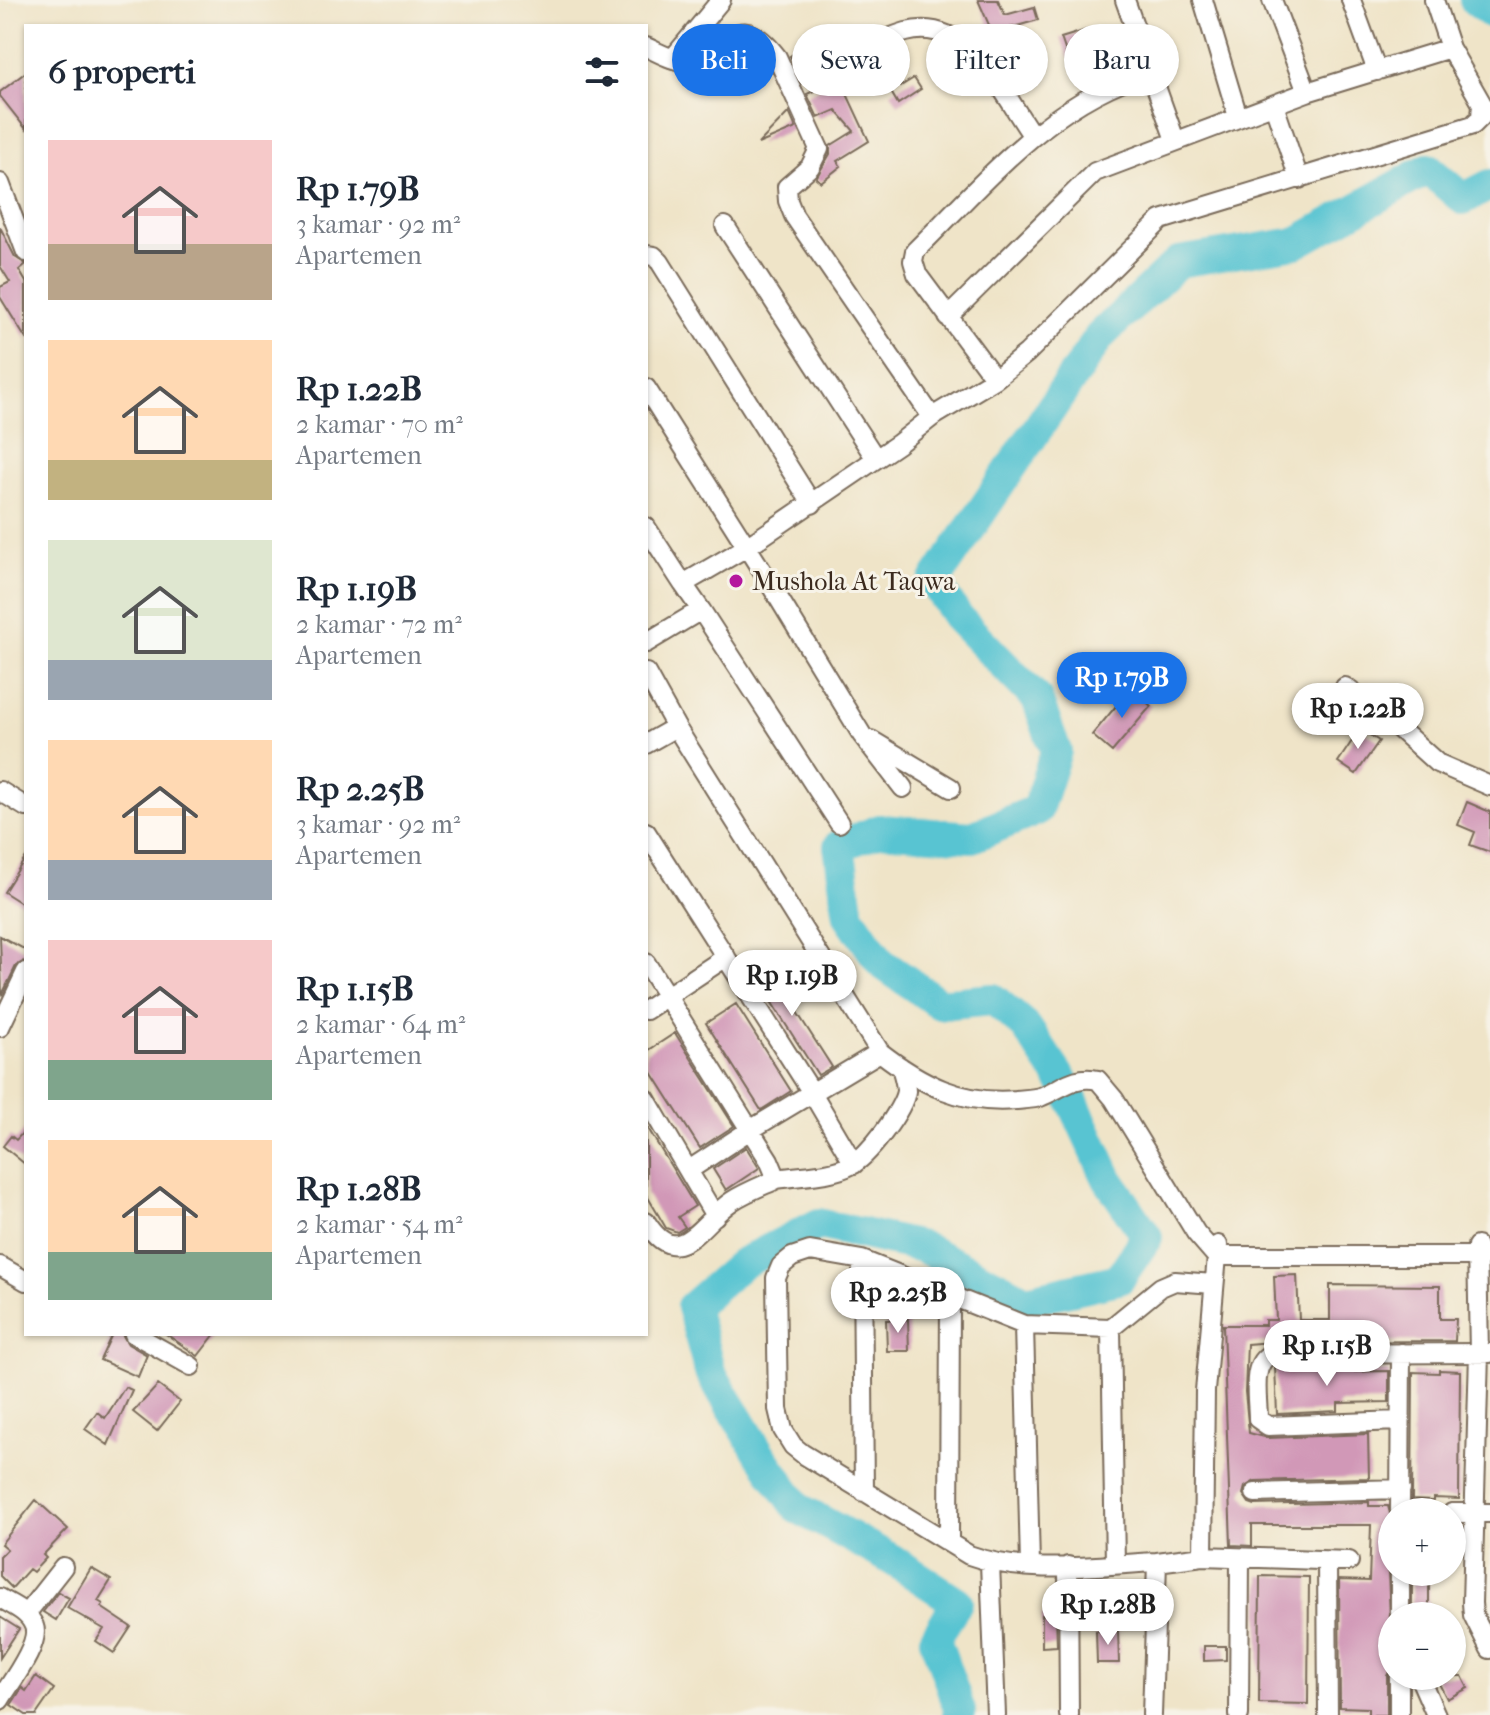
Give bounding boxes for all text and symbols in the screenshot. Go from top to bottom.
chip: Beli [672,24,776,96]
chip: Sewa [792,24,910,96]
chip: Filter [926,24,1048,96]
chip: Baru [1064,24,1179,96]
icon: filters [580,50,624,94]
text: 6 properti [48,52,196,92]
text: Rp 1.79B [296,169,420,209]
icon: home [112,172,208,268]
text: 3 kamar · 92 m² [296,209,460,240]
text: Apartemen [296,240,422,271]
text: Rp 1.22B [296,369,422,409]
icon: home [112,372,208,468]
text: 2 kamar · 70 m² [296,409,463,440]
text: Apartemen [296,440,422,471]
place label: Mushola At Taqwa [752,566,956,597]
text: Rp 1.19B [296,569,417,609]
icon: home [112,572,208,668]
marker: Mushola At Taqwa [727,572,745,590]
text: 2 kamar · 72 m² [296,609,462,640]
text: Apartemen [296,640,422,671]
pin: Rp 1.79B [1039,652,1205,720]
text: Rp 1.79B [1075,662,1169,693]
pin: Rp 1.22B [1275,683,1441,751]
text: Rp 1.22B [1310,693,1406,724]
text: Rp 2.25B [296,769,425,809]
icon: home [112,772,208,868]
text: 3 kamar · 92 m² [296,809,460,840]
text: Apartemen [296,840,422,871]
pin: Rp 1.19B [709,950,875,1018]
text: Rp 1.19B [746,960,838,991]
text: Rp 1.15B [296,969,414,1009]
icon: home [112,972,208,1068]
text: 2 kamar · 64 m² [296,1009,465,1040]
text: Apartemen [296,1040,422,1071]
text: Rp 1.28B [296,1169,422,1209]
icon: home [112,1172,208,1268]
text: 2 kamar · 54 m² [296,1209,463,1240]
text: Apartemen [296,1240,422,1271]
pin: Rp 2.25B [815,1267,981,1335]
text: Rp 2.25B [849,1277,947,1308]
pin: Rp 1.15B [1244,1320,1410,1388]
text: Rp 1.15B [1282,1330,1372,1361]
map controls [1378,1498,1466,1690]
button: + [1378,1498,1466,1586]
pin: Rp 1.28B [1025,1579,1191,1647]
text: Rp 1.28B [1060,1589,1156,1620]
button: − [1378,1602,1466,1690]

